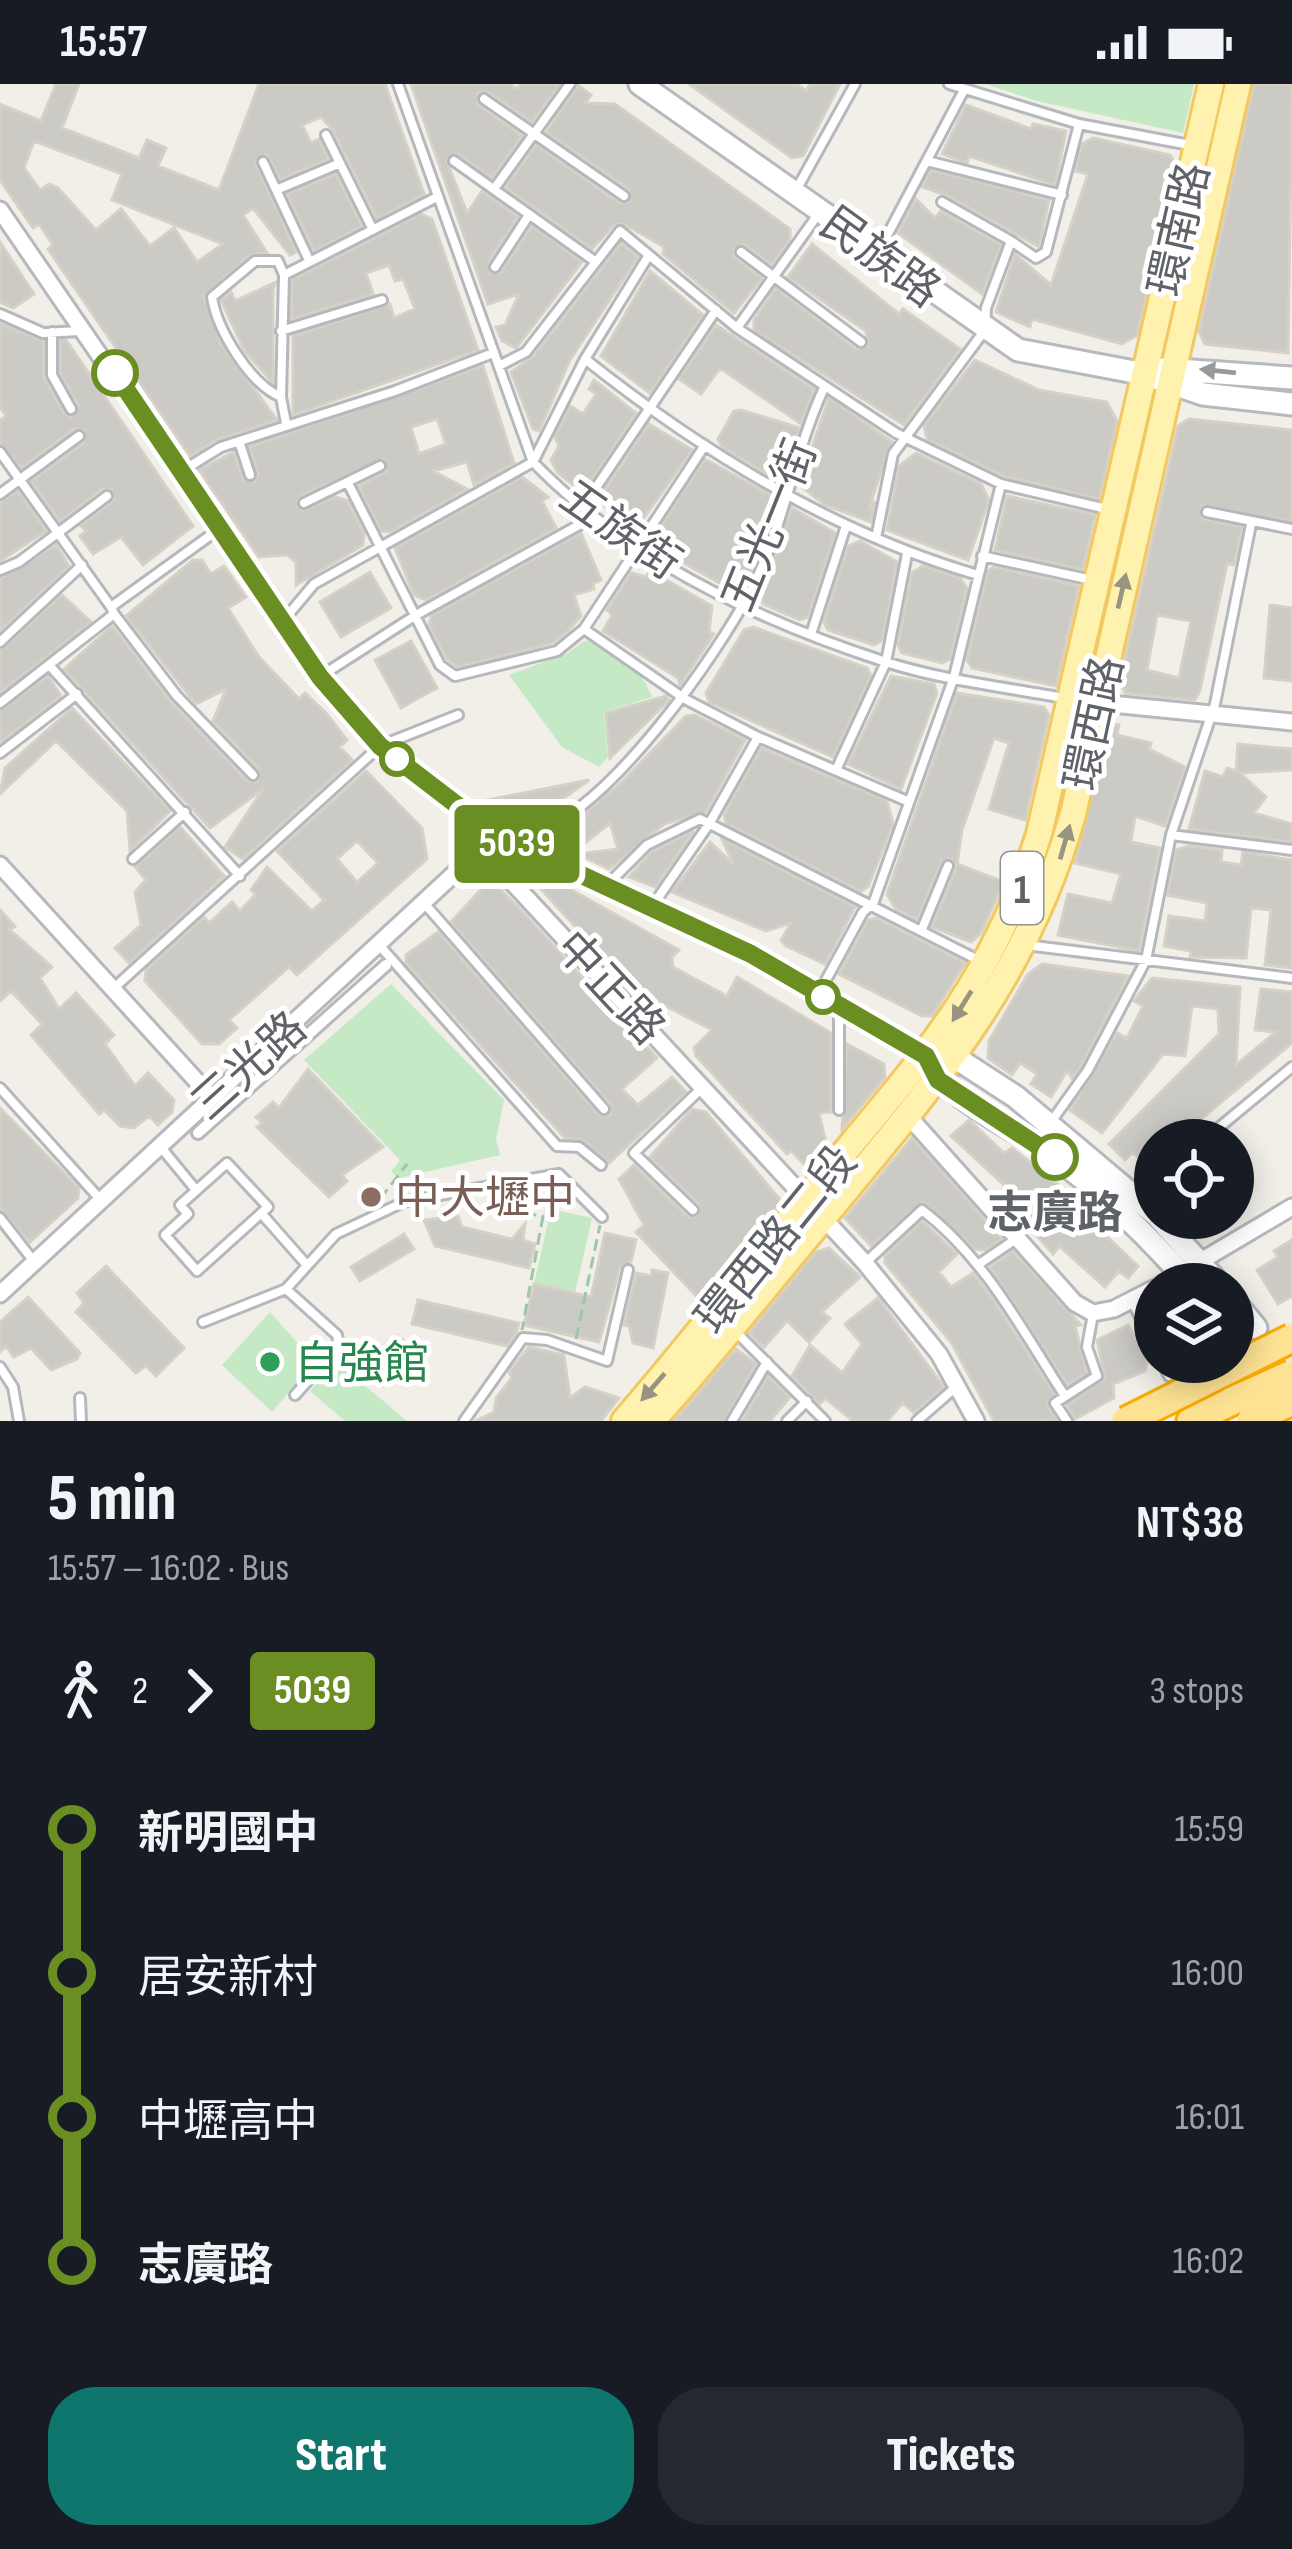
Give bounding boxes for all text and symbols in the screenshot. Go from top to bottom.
text: 15:57 [60,15,147,70]
street label: 環南路 [1138,158,1222,302]
street label: 民族路 [809,196,950,320]
unlabelled marker [93,351,137,395]
one-way arrow [1199,361,1236,380]
street label: 五光一街 [711,432,830,620]
street label: 五族街 [548,470,691,592]
one-way arrow [1113,572,1132,610]
street label: 環西路 [1055,652,1136,795]
unlabelled marker [381,743,413,775]
line badge: 5039 [433,805,601,883]
text: 5039 [478,818,556,869]
one-way arrow [1057,823,1075,860]
road number: 1 [1001,852,1043,924]
street label: 中正路 [543,921,675,1057]
unlabelled marker [807,981,839,1013]
one-way arrow [951,990,973,1022]
street label: 三光路 [181,1001,318,1132]
map controls [1134,1119,1254,1383]
button: locate [1134,1119,1254,1239]
marker: 志廣路 [1033,1135,1077,1179]
street label: 環西路二段 [685,1136,869,1345]
place label: 中大壢中 [395,1172,575,1227]
marker: 中大壢中 [358,1184,384,1210]
place label: 志廣路 [987,1187,1123,1242]
button: layers [1134,1263,1254,1383]
place label: 自強館 [294,1337,429,1392]
marker: 自強館 [257,1349,283,1375]
one-way arrow [641,1372,667,1402]
text: 5 min [48,1460,176,1539]
text: NT$38 [1136,1496,1244,1551]
text: 15:57 – 16:02 · Bus [48,1545,289,1592]
icon: walk [48,1658,114,1724]
icon: forward [166,1658,232,1724]
text: 5039 [274,1665,351,1716]
text: 2 [132,1668,148,1715]
text: 3 stops [1150,1668,1244,1715]
text: 15:59 [1174,1806,1244,1853]
text: 新明國中 [138,1807,318,1862]
text: 16:00 [1171,1950,1244,1997]
text: 居安新村 [138,1951,318,2006]
text: 16:01 [1175,2094,1244,2141]
text: 中壢高中 [138,2095,318,2150]
text: 16:02 [1172,2238,1244,2285]
text: 志廣路 [138,2239,273,2294]
button: Start [48,2387,634,2525]
button: Tickets [658,2387,1244,2525]

